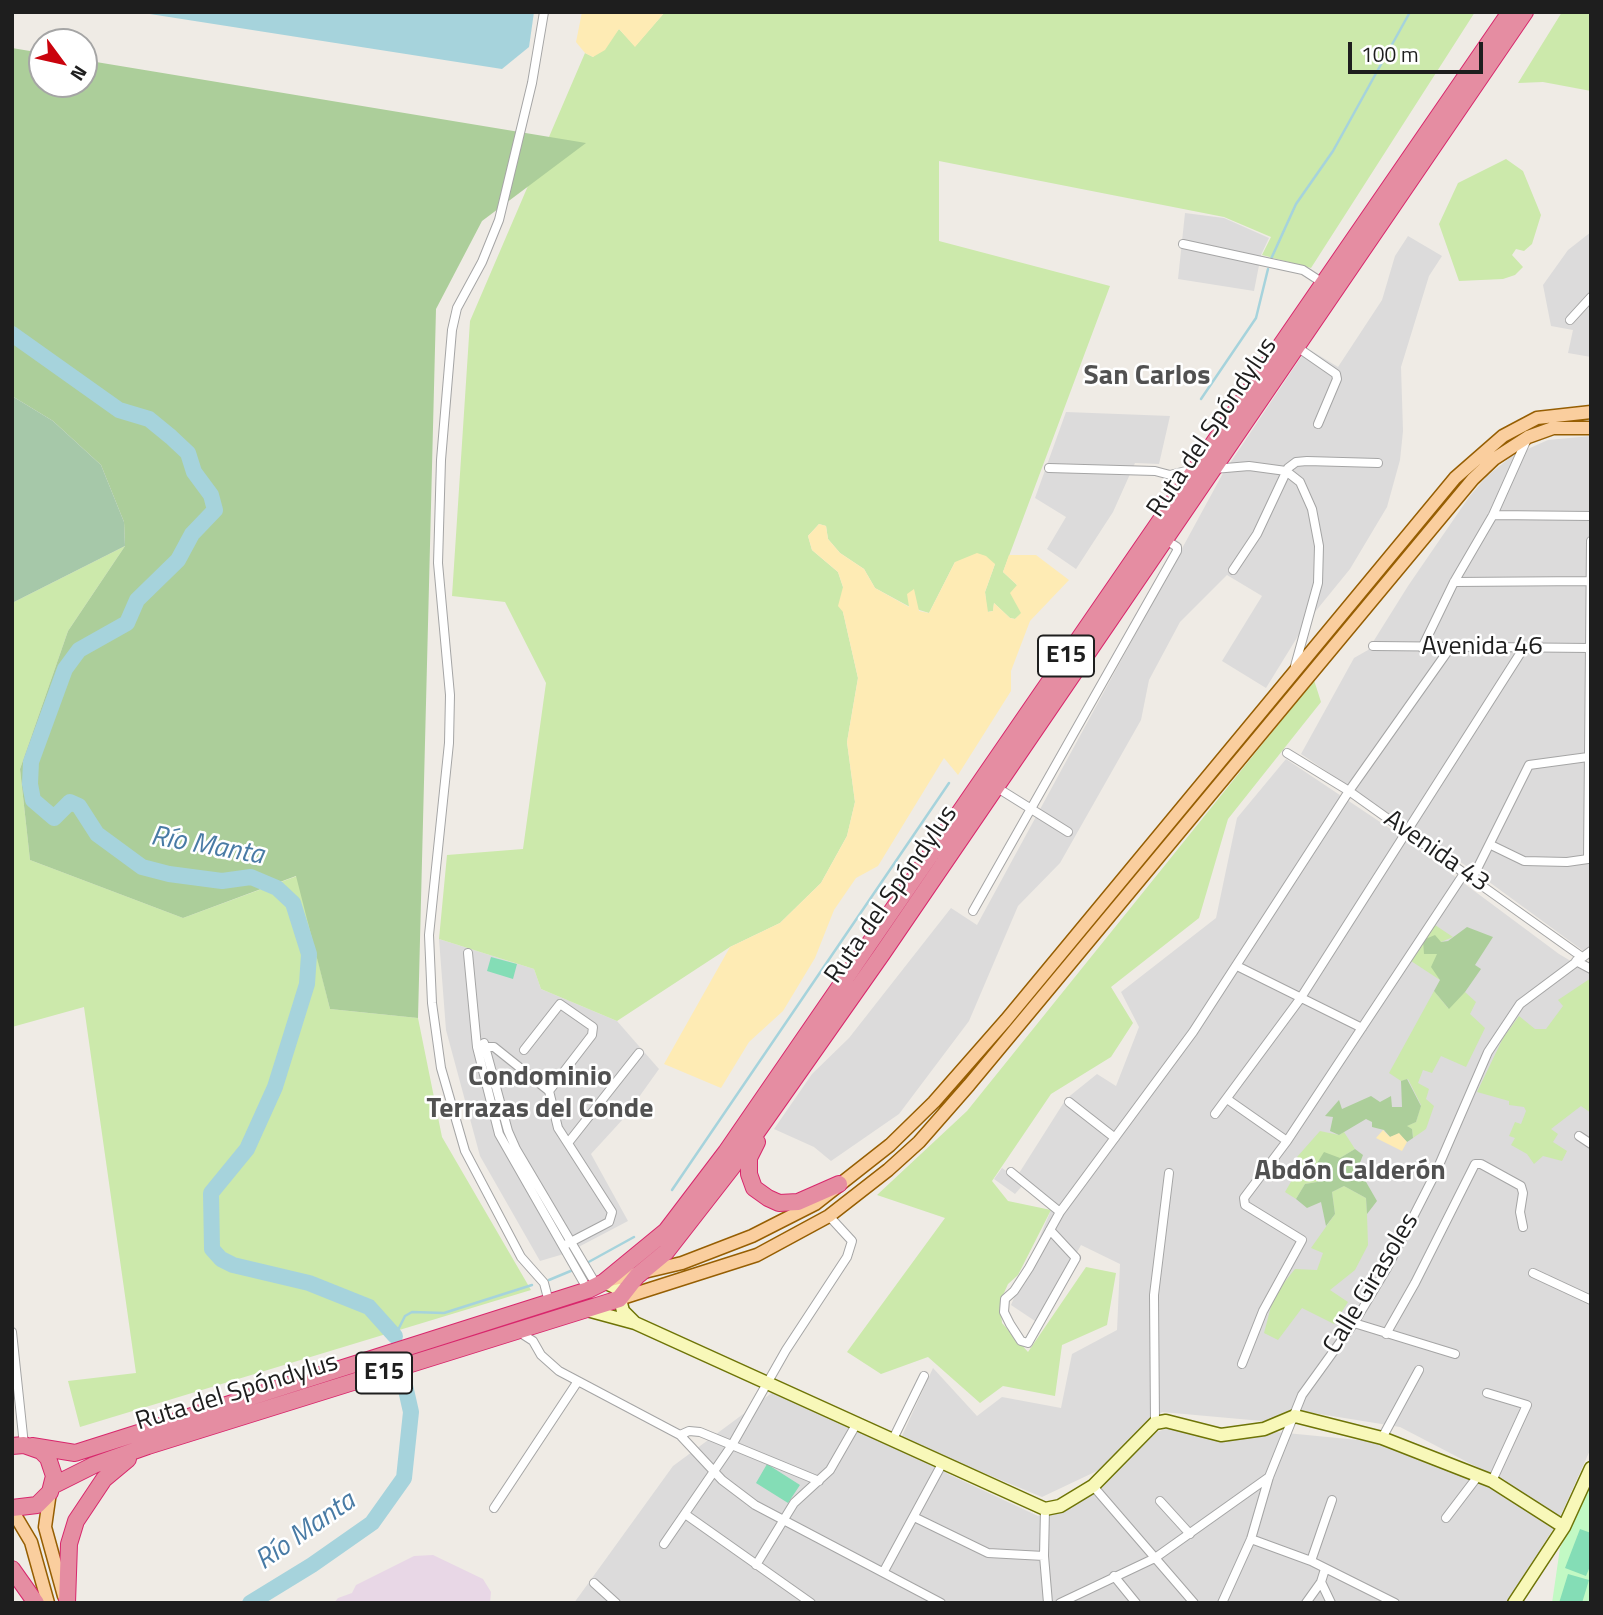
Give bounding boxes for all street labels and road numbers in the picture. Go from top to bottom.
street label: Ruta del Spóndylus [1141,332,1285,524]
street label: Avenida 46 [1421,632,1543,664]
road number: E15 [1038,636,1094,676]
street label: Ruta del Spóndylus [819,800,965,990]
street label: Avenida 43 [1377,804,1495,900]
street label: Calle Girasoles [1318,1208,1426,1360]
street label: Ruta del Spóndylus [132,1347,342,1439]
road number: E15 [356,1352,412,1394]

